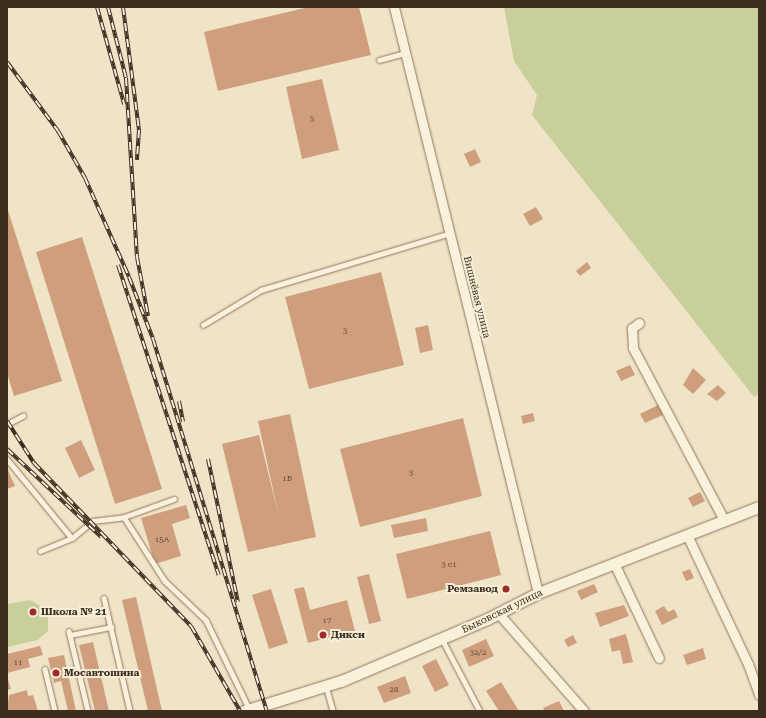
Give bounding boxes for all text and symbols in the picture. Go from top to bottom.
house number: 5 [310,114,314,124]
street label: Вишнёвая улица [461,255,493,339]
house number: 3 [343,326,347,336]
house number: 3 [409,468,413,478]
house number: 1Б [282,474,292,484]
house number: 15А [155,535,169,545]
house number: 3 с1 [441,560,457,570]
place label: Ремзавод [447,583,498,595]
marker: Ремзавод [501,584,511,594]
street label: Быковская улица [460,586,544,636]
place label: Школа № 21 [41,606,106,618]
marker: Школа № 21 [28,607,38,617]
house number: 17 [323,616,331,626]
place label: Дикси [331,629,365,641]
marker: Дикси [318,630,328,640]
house number: 32/2 [470,648,486,658]
house number: 11 [14,658,22,668]
place label: Мосавтошина [64,667,139,679]
marker: Мосавтошина [51,668,61,678]
house number: 28 [390,685,398,695]

